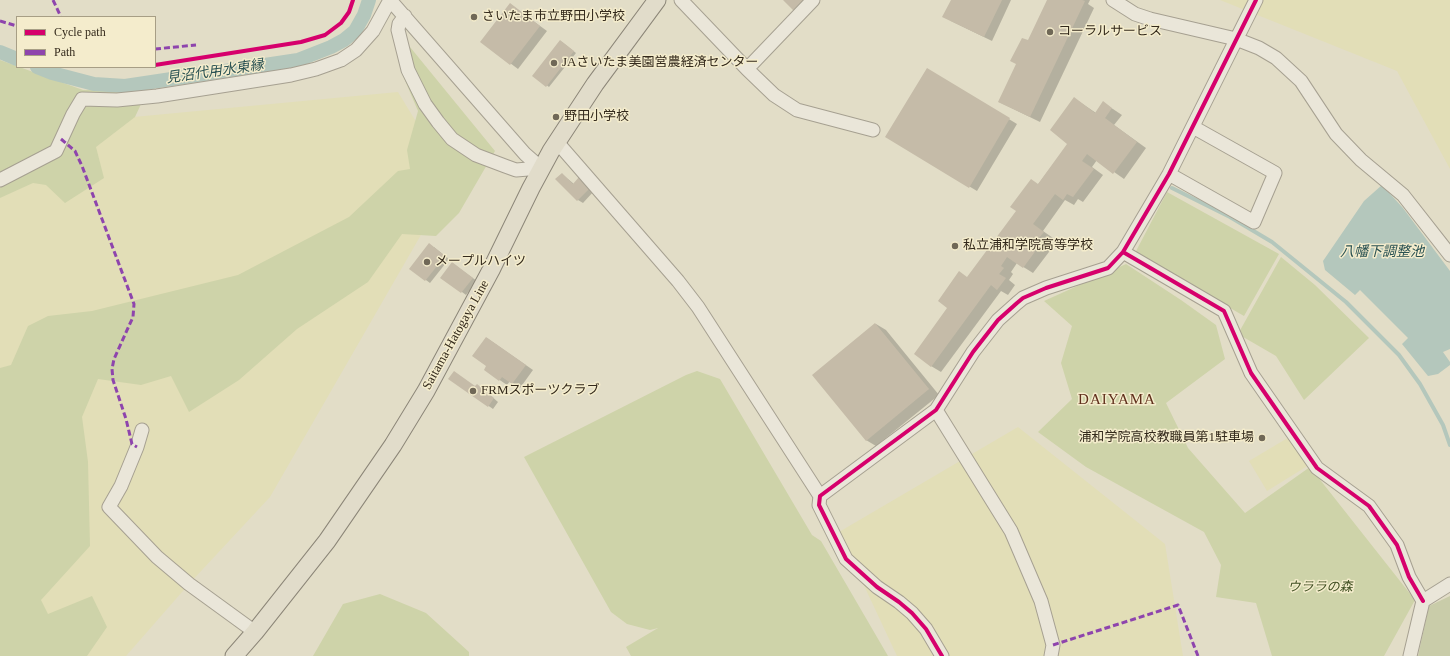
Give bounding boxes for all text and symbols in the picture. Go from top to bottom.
place label: さいたま市立野田小学校 [482,9,625,25]
marker: さいたま市立野田小学校 [469,12,479,22]
legend [16,16,156,68]
place label: コーラルサービス [1058,24,1162,40]
text: Cycle path [54,25,106,39]
marker: コーラルサービス [1045,27,1055,37]
text: Path [54,45,75,59]
place label: JAさいたま美園営農経済センター [562,55,758,71]
water label: 見沼代用水東縁 [165,57,265,87]
marker: JAさいたま美園営農経済センター [549,58,559,68]
place label: 野田小学校 [564,109,629,125]
marker: 野田小学校 [551,112,561,122]
place label: 私立浦和学院高等学校 [963,238,1093,254]
marker: 私立浦和学院高等学校 [950,241,960,251]
water label: 八幡下調整池 [1340,244,1424,260]
place label: メープルハイツ [435,254,526,270]
marker: メープルハイツ [422,257,432,267]
street label: Saitama-Hatogaya Line [419,277,493,393]
place label: FRMスポーツクラブ [481,383,599,399]
marker: FRMスポーツクラブ [468,386,478,396]
district label: DAIYAMA [1078,391,1156,409]
place label: 浦和学院高校教職員第1駐車場 [1079,430,1254,446]
marker: 浦和学院高校教職員第1駐車場 [1257,433,1267,443]
park label: ウララの森 [1288,580,1352,596]

